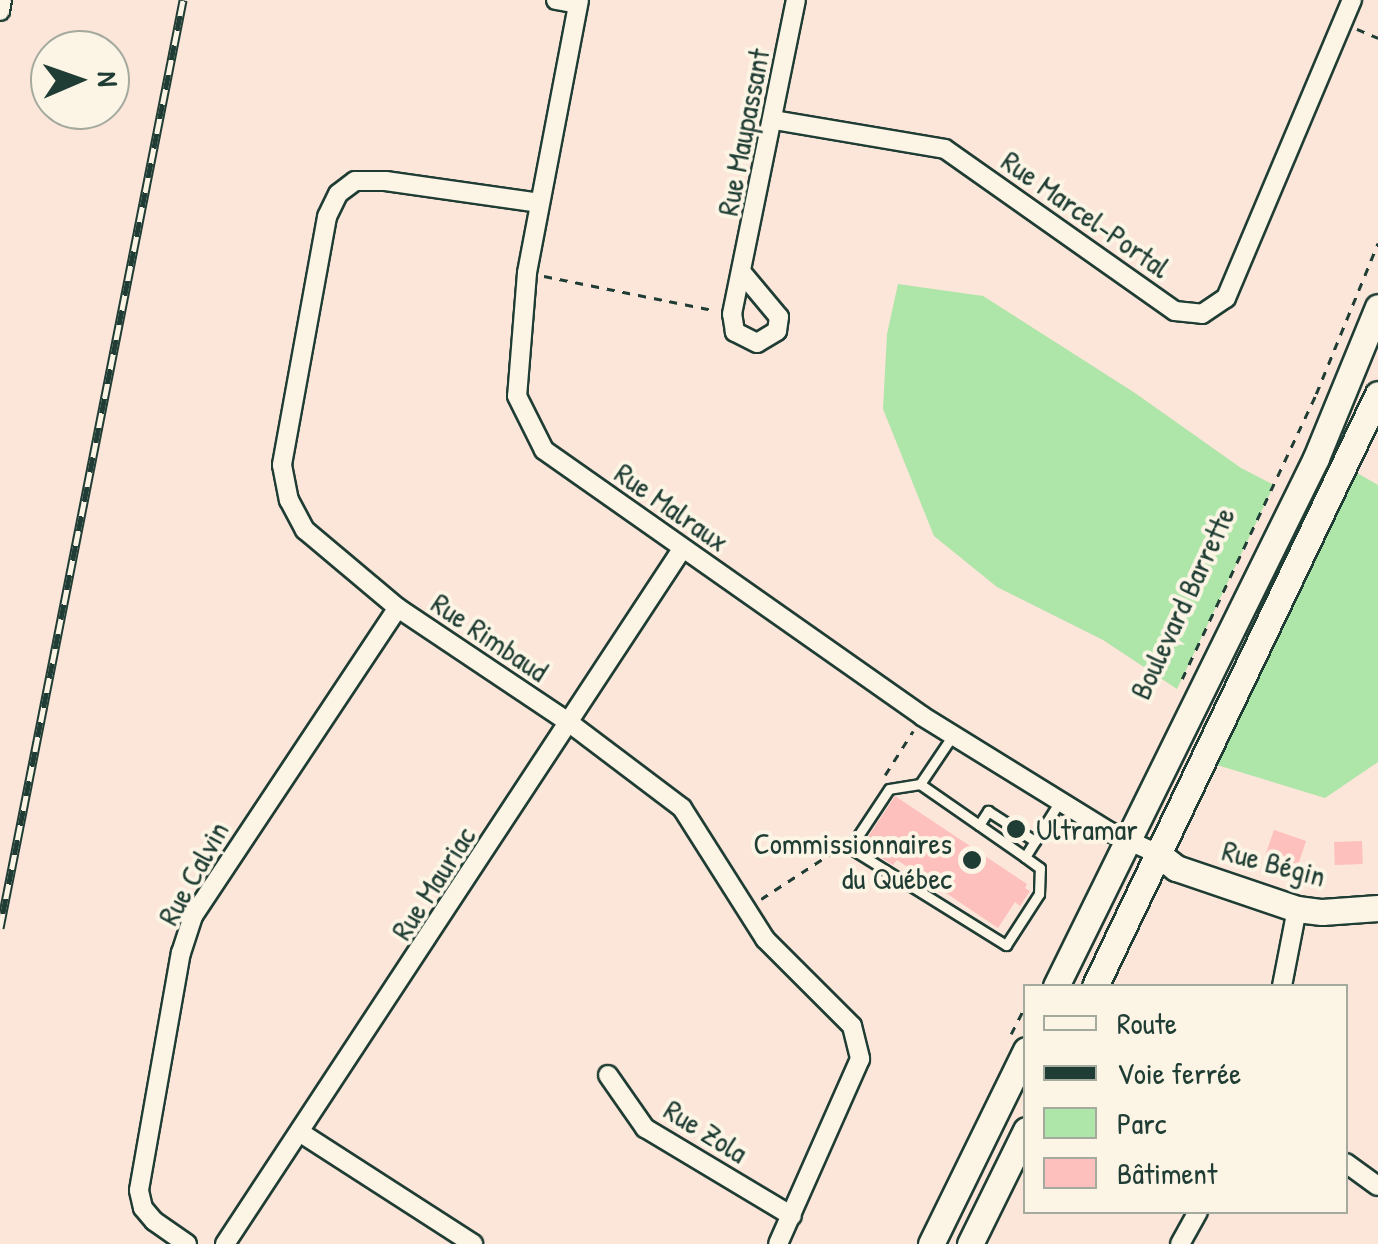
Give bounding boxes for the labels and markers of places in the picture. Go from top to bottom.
place label: Ultramar [1036,811,1138,847]
marker: Ultramar [1005,818,1027,840]
place label: Commissionnaires du Québec [753,825,952,896]
marker: Commissionnaires du Québec [961,849,983,871]

